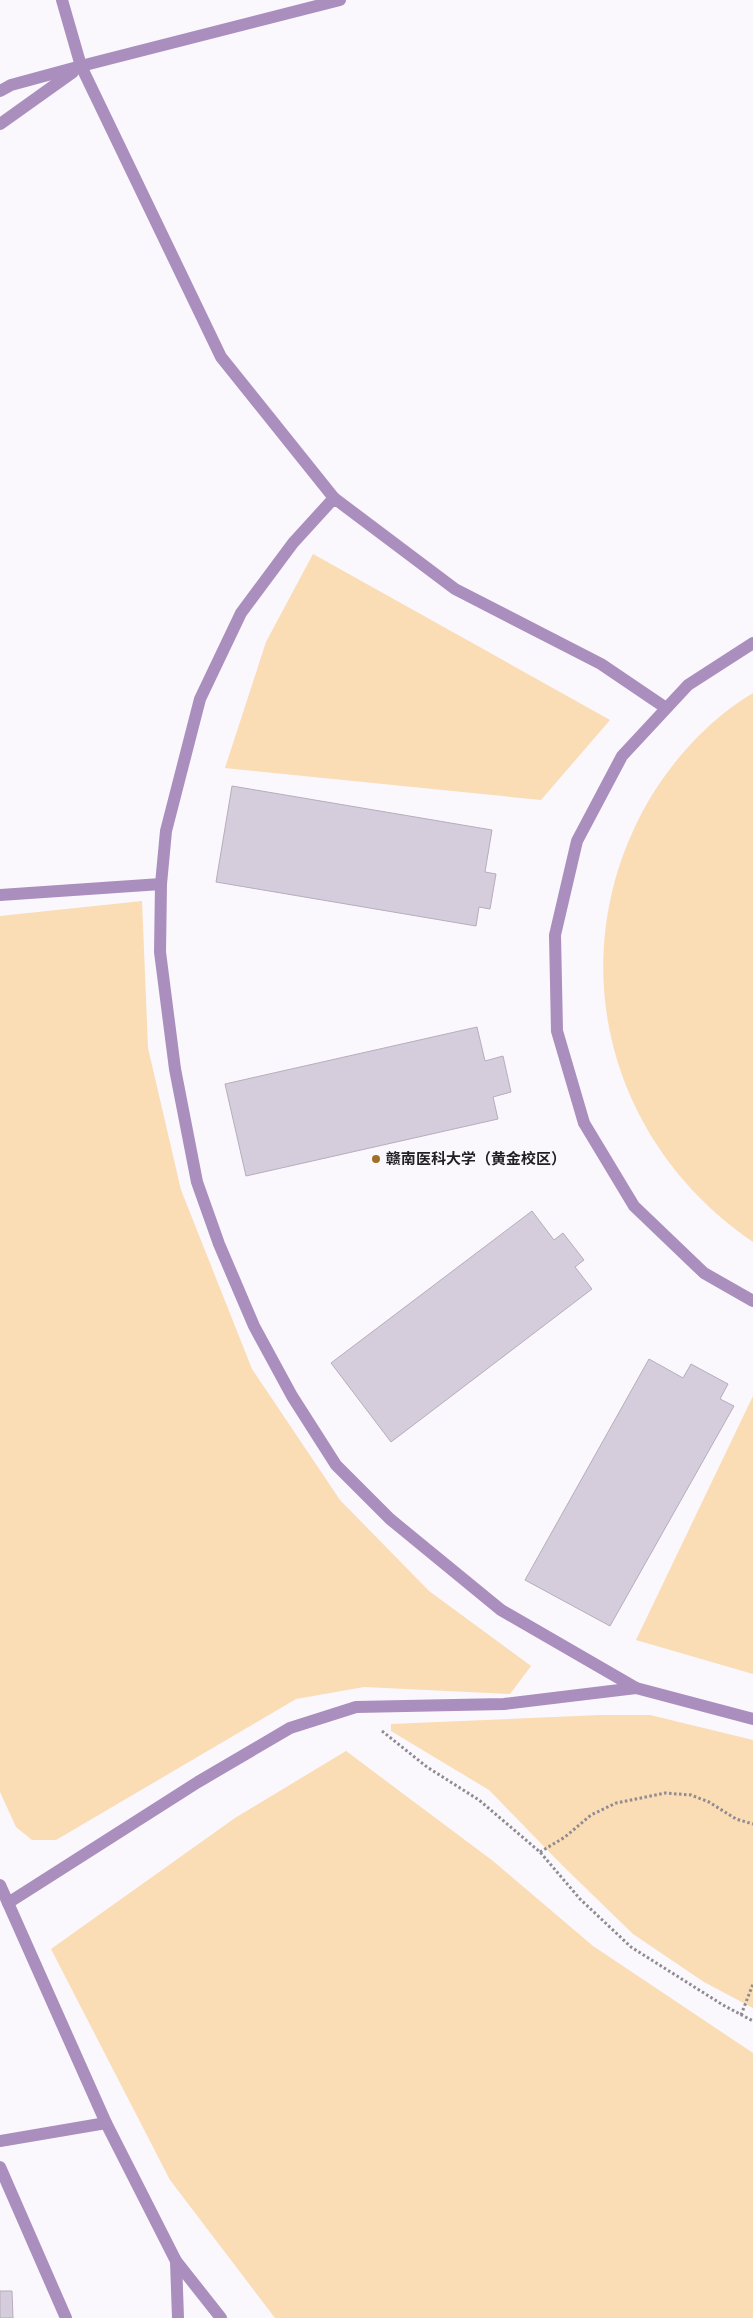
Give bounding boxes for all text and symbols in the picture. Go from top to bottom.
place label: 赣南医科大学（黄金校区） [386,1150,566,1168]
marker: 赣南医科大学（黄金校区） [370,1153,382,1165]

